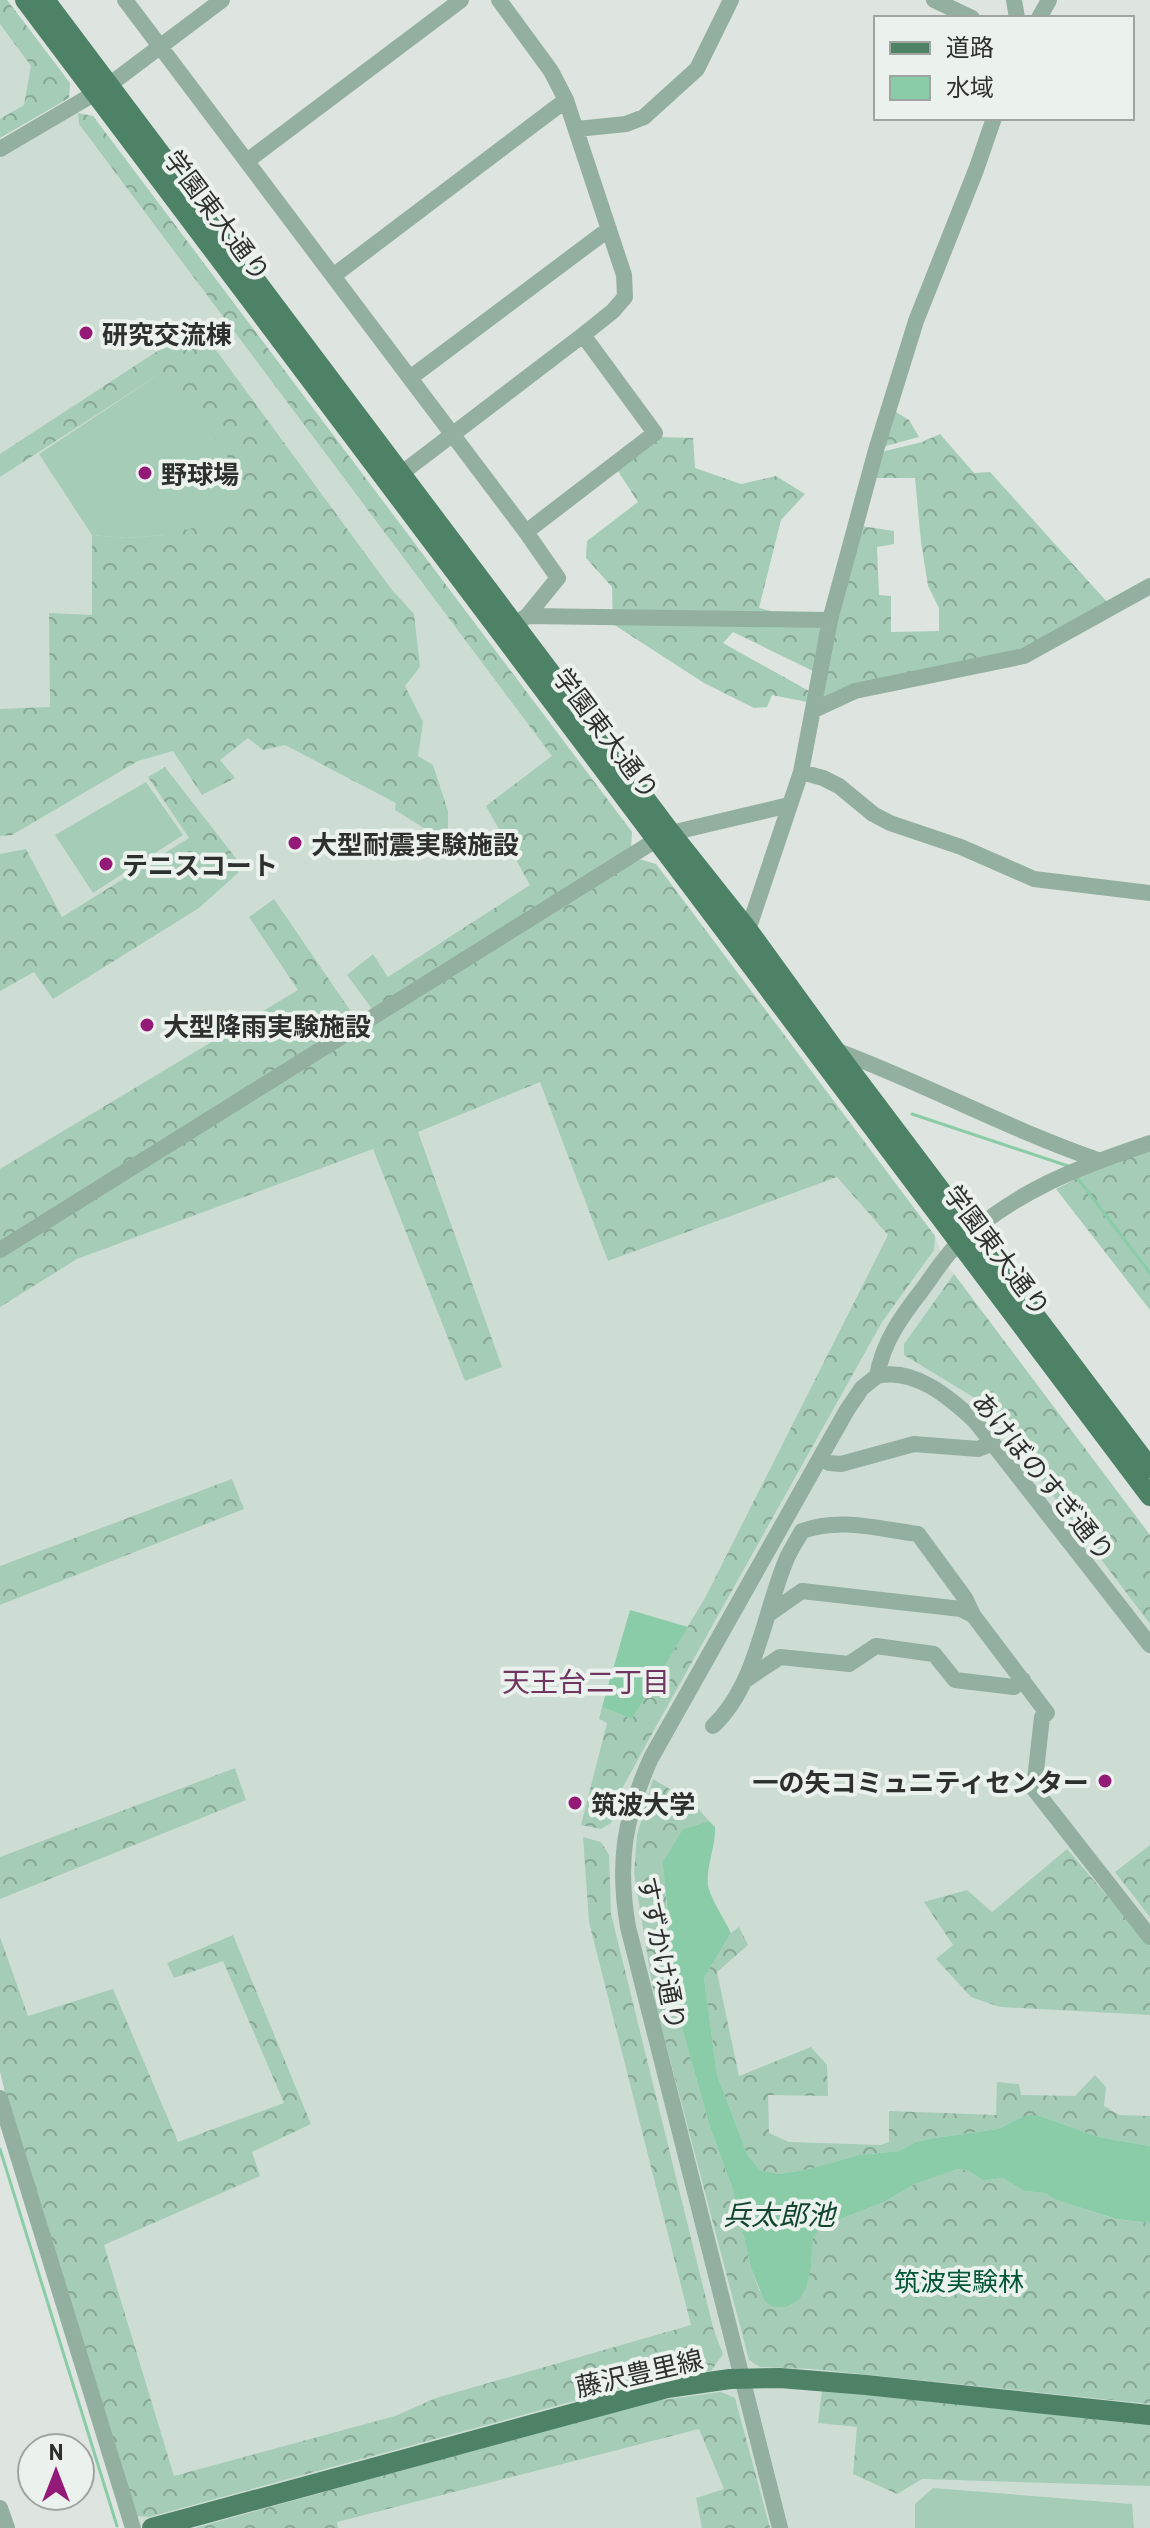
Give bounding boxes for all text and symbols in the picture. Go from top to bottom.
legend [874,16,1134,120]
text: 道路 [946,32,994,61]
text: 水域 [946,72,994,101]
street label: 学園東大通り [159,143,277,287]
place label: 研究交流棟 [102,318,232,349]
marker: 研究交流棟 [77,324,95,342]
place label: 野球場 [161,458,239,489]
marker: 野球場 [136,464,154,482]
street label: 学園東大通り [548,661,666,805]
place label: 大型耐震実験施設 [311,828,519,859]
marker: 大型耐震実験施設 [286,834,304,852]
place label: テニスコート [122,849,278,880]
marker: テニスコート [97,855,115,873]
place label: 大型降雨実験施設 [163,1010,371,1041]
marker: 大型降雨実験施設 [138,1016,156,1034]
street label: 学園東大通り [939,1178,1057,1322]
street label: あけぼのすぎ通り [967,1385,1121,1567]
district label: 天王台二丁目 [502,1664,670,1698]
place label: 一の矢コミュニティセンター [753,1766,1089,1797]
marker: 一の矢コミュニティセンター [1096,1772,1114,1790]
place label: 筑波大学 [591,1788,695,1819]
marker: 筑波大学 [566,1794,584,1812]
street label: すずかけ通り [633,1873,693,2033]
water label: 兵太郎池 [723,2197,838,2231]
park label: 筑波実験林 [894,2265,1024,2296]
street label: 藤沢豊里線 [572,2342,706,2402]
north arrow [16,2432,96,2512]
text: N [49,2438,63,2464]

